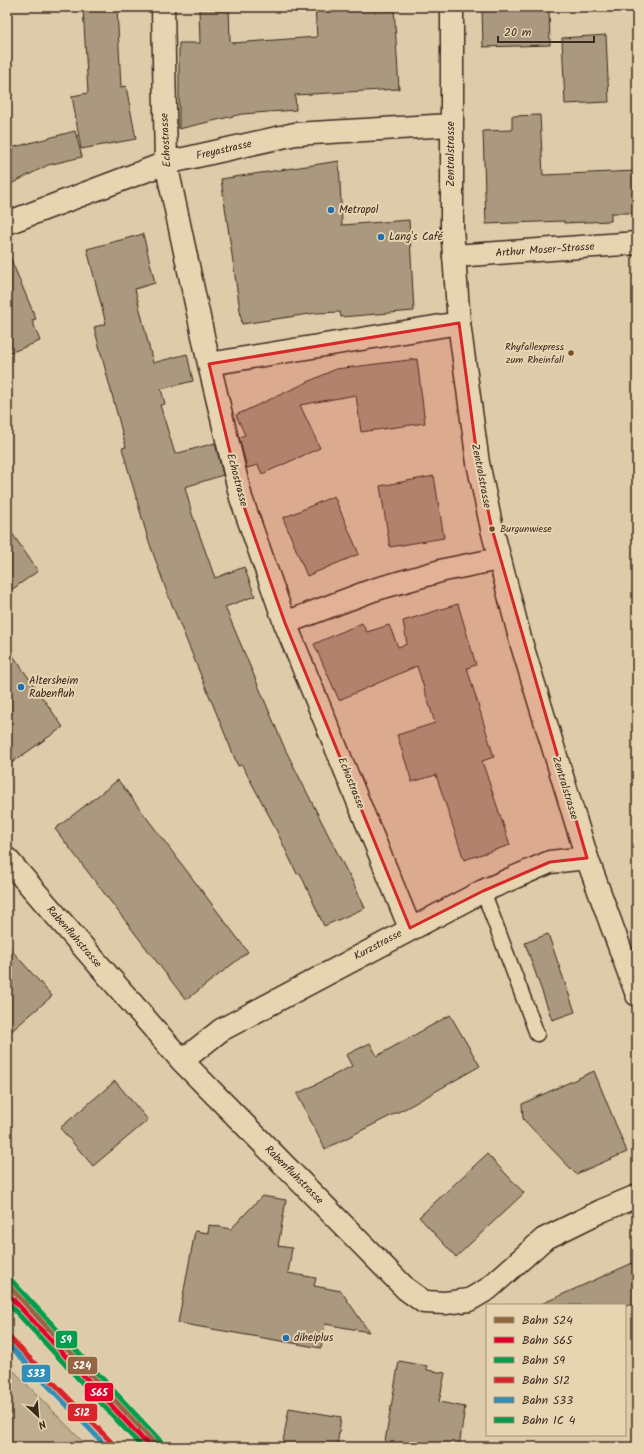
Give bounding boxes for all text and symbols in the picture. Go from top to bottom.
scale bar [498,18,594,44]
text: 20 m [504,23,532,42]
street label: Echostrasse [156,112,176,168]
street label: Zentralstrasse [442,121,460,187]
street label: Freyastrasse [194,135,254,165]
place label: Metropol [339,201,379,219]
marker: Metropol [326,205,336,215]
place label: Lang's Café [389,228,444,246]
marker: Lang's Café [376,232,386,242]
street label: Arthur Moser-Strasse [495,238,595,262]
place label: Rhyfallexpress zum Rheinfall [505,339,565,368]
marker: Rhyfallexpress zum Rheinfall [566,348,576,358]
street label: Zentralstrasse [466,442,496,510]
street label: Echostrasse [221,451,253,509]
place label: Burgunwiese [500,521,552,537]
marker: Burgunwiese [487,524,497,534]
place label: Altersheim Rabenfluh [29,672,78,703]
marker: Altersheim Rabenfluh [16,682,26,692]
street label: Echostrasse [332,754,370,812]
street label: Zentralstrasse [547,754,583,822]
street label: Rabenfluhstrasse [42,902,106,972]
street label: Kurzstrasse [351,925,405,965]
street label: Rabenfluhstrasse [260,1141,328,1209]
legend [486,1304,626,1436]
text: Bahn S24 [522,1311,573,1330]
place label: diheiplus [294,1329,334,1347]
line badge: S9 [55,1330,78,1349]
text: S9 [60,1331,72,1349]
text: Bahn S65 [522,1331,574,1350]
marker: diheiplus [281,1333,291,1343]
text: Bahn S9 [522,1351,565,1370]
line badge: S24 [67,1356,98,1375]
text: S24 [73,1357,91,1375]
line badge: S33 [21,1364,51,1383]
text: S33 [27,1365,45,1383]
text: Bahn S12 [522,1371,570,1390]
line badge: S65 [84,1382,114,1402]
text: S65 [90,1384,109,1402]
text: Bahn S33 [522,1391,573,1410]
north arrow [18,1396,58,1436]
line badge: S12 [67,1403,98,1422]
text: S12 [74,1404,90,1422]
text: Bahn IC 4 [522,1411,576,1430]
text: N [35,1414,49,1434]

